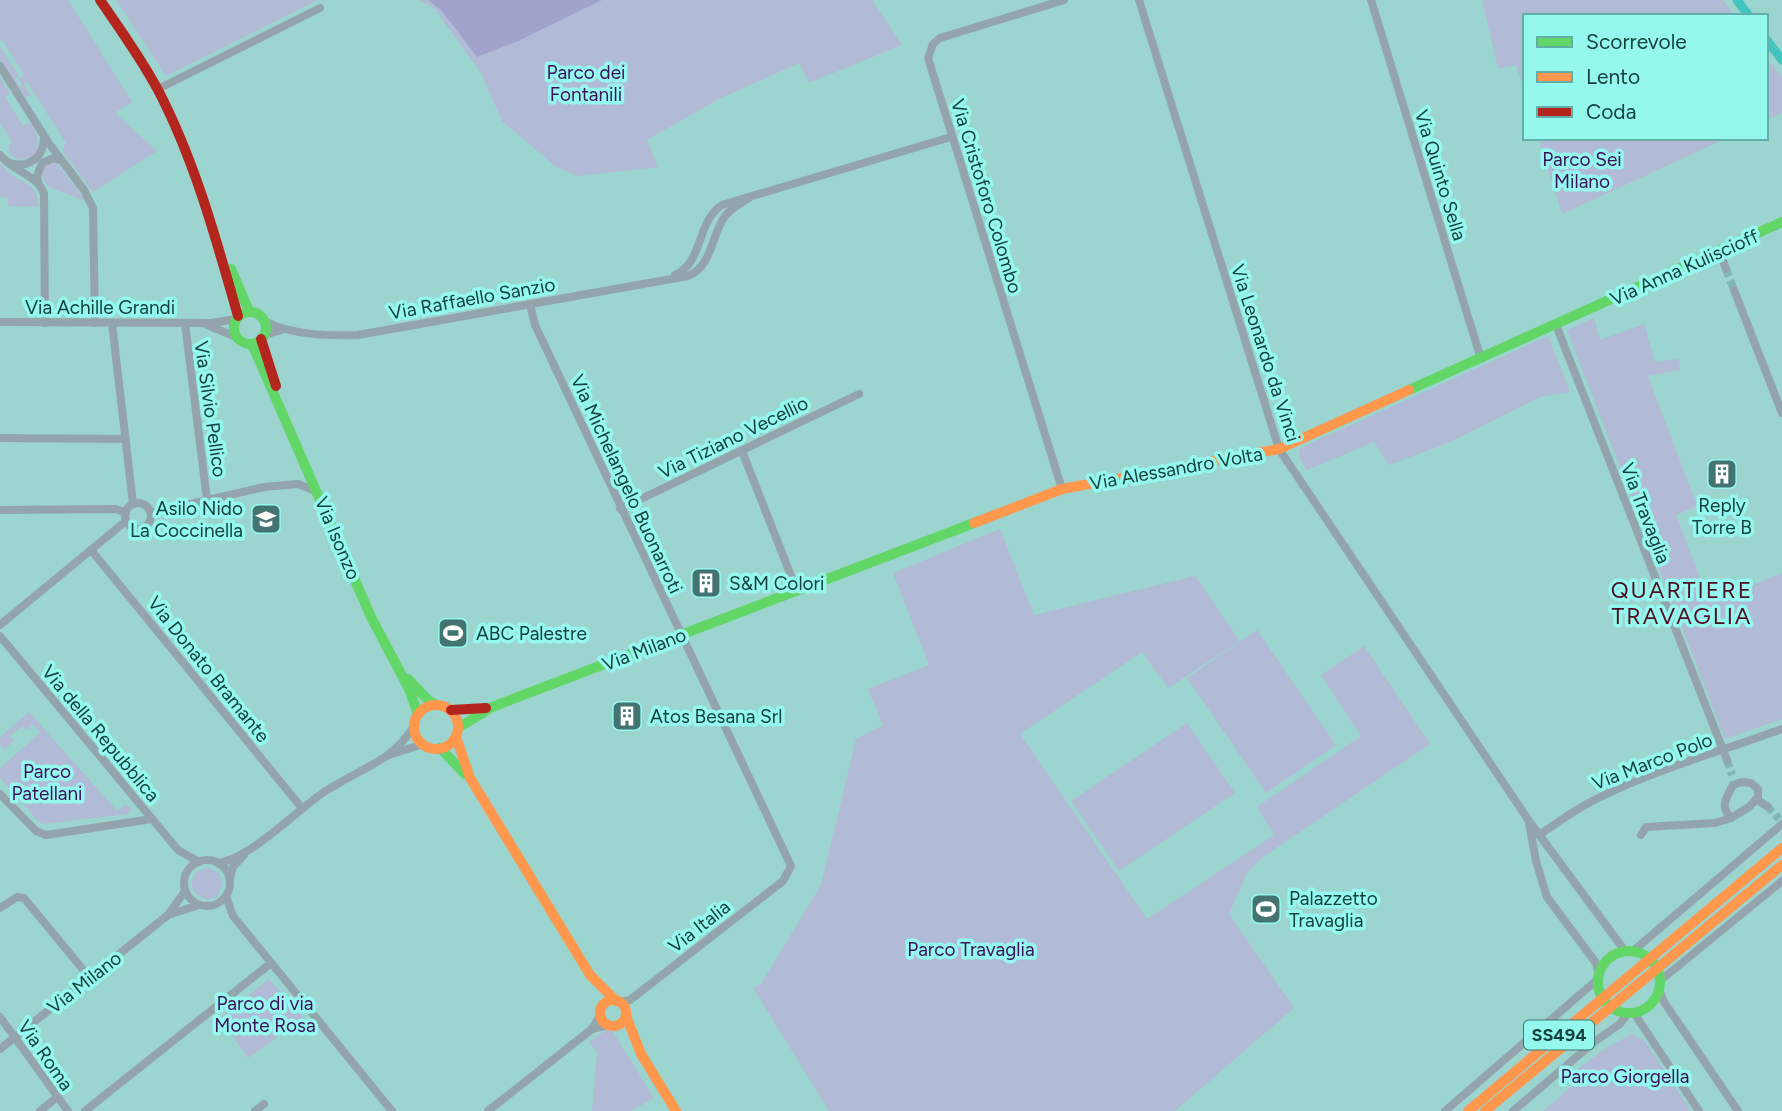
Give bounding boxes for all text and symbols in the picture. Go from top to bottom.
legend [1523,14,1768,140]
text: Scorrevole [1586,29,1687,54]
park label: Parco dei Fontanili [547,61,625,106]
text: Lento [1586,64,1640,89]
street label: Via Cristoforo Colombo [946,96,1027,296]
text: Coda [1586,99,1636,124]
street label: Via Quinto Sella [1410,107,1471,243]
park label: Parco Sei Milano [1542,148,1622,193]
street label: Via Anna Kuliscioff [1607,224,1762,310]
street label: Via Leonardo da Vinci [1226,262,1305,445]
street label: Via Raffaello Sanzio [387,273,557,324]
street label: Via Achille Grandi [25,296,175,319]
street label: Via Silvio Pellico [190,339,231,479]
street label: Via Michelangelo Buonarroti [566,371,687,597]
street label: Via Tiziano Vecellio [655,391,812,484]
street label: Via Alessandro Volta [1088,442,1264,495]
building icon: Reply Torre B [1705,457,1739,491]
street label: Via Travaglia [1616,459,1675,567]
street label: Via Isonzo [310,493,365,583]
place label: Reply Torre B [1692,494,1752,539]
place label: Asilo Nido La Coccinella [130,497,243,542]
school or university icon: Asilo Nido La Coccinella [249,502,283,536]
building icon: S&M Colori [689,566,723,600]
place label: S&M Colori [729,572,824,595]
district label: QUARTIERE TRAVAGLIA [1611,576,1753,630]
street label: Via Donato Bramante [143,592,274,747]
sports icon: ABC Palestre [436,616,470,650]
place label: ABC Palestre [476,622,587,645]
street label: Via Milano [599,623,689,676]
street label: Via della Repubblica [37,660,164,806]
building icon: Atos Besana Srl [610,699,644,733]
place label: Atos Besana Srl [650,705,782,728]
street label: Via Marco Polo [1589,728,1716,795]
park label: Parco Patellani [11,760,83,805]
place label: Palazzetto Travaglia [1289,887,1378,932]
sports icon: Palazzetto Travaglia [1249,892,1283,926]
street label: Via Italia [664,895,735,958]
park label: Parco Travaglia [907,938,1035,961]
street label: Via Milano [43,946,126,1019]
park label: Parco di via Monte Rosa [214,992,316,1037]
street label: Via Roma [13,1016,78,1095]
road number: SS494 [1524,1020,1594,1050]
park label: Parco Giorgella [1561,1065,1689,1088]

